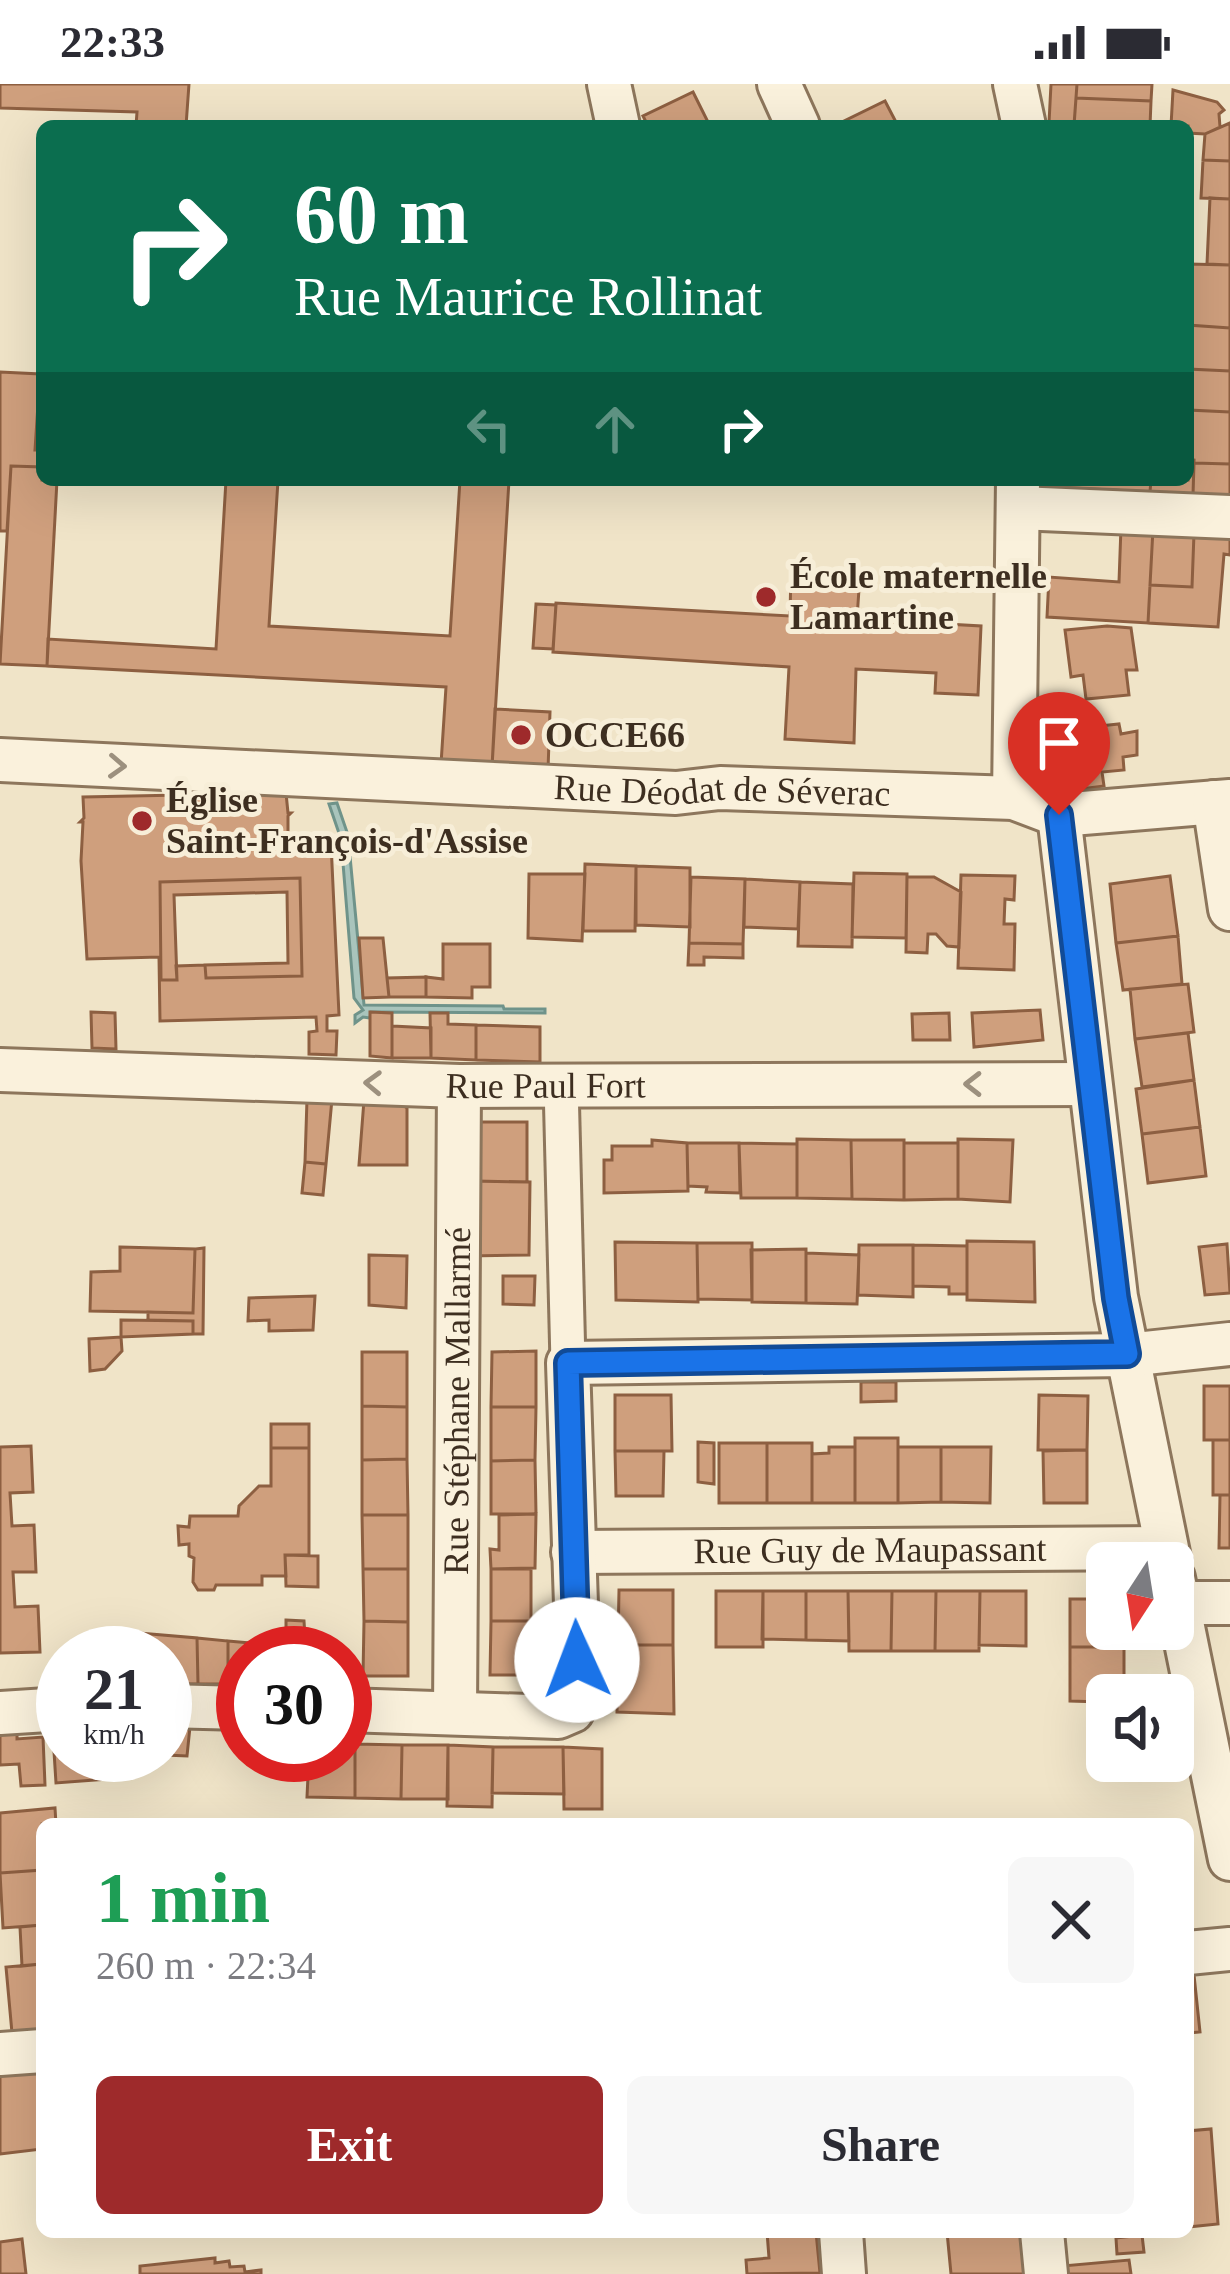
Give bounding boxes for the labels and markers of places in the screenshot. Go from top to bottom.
place label: École maternelle Lamartine [790,556,1047,637]
marker: École maternelle Lamartine [753,584,779,610]
pin [1008,692,1110,815]
place label: OCCE66 [545,715,685,755]
marker: OCCE66 [508,722,534,748]
place label: Église Saint-François-d'Assise [166,780,528,861]
marker: Église Saint-François-d'Assise [129,808,155,834]

